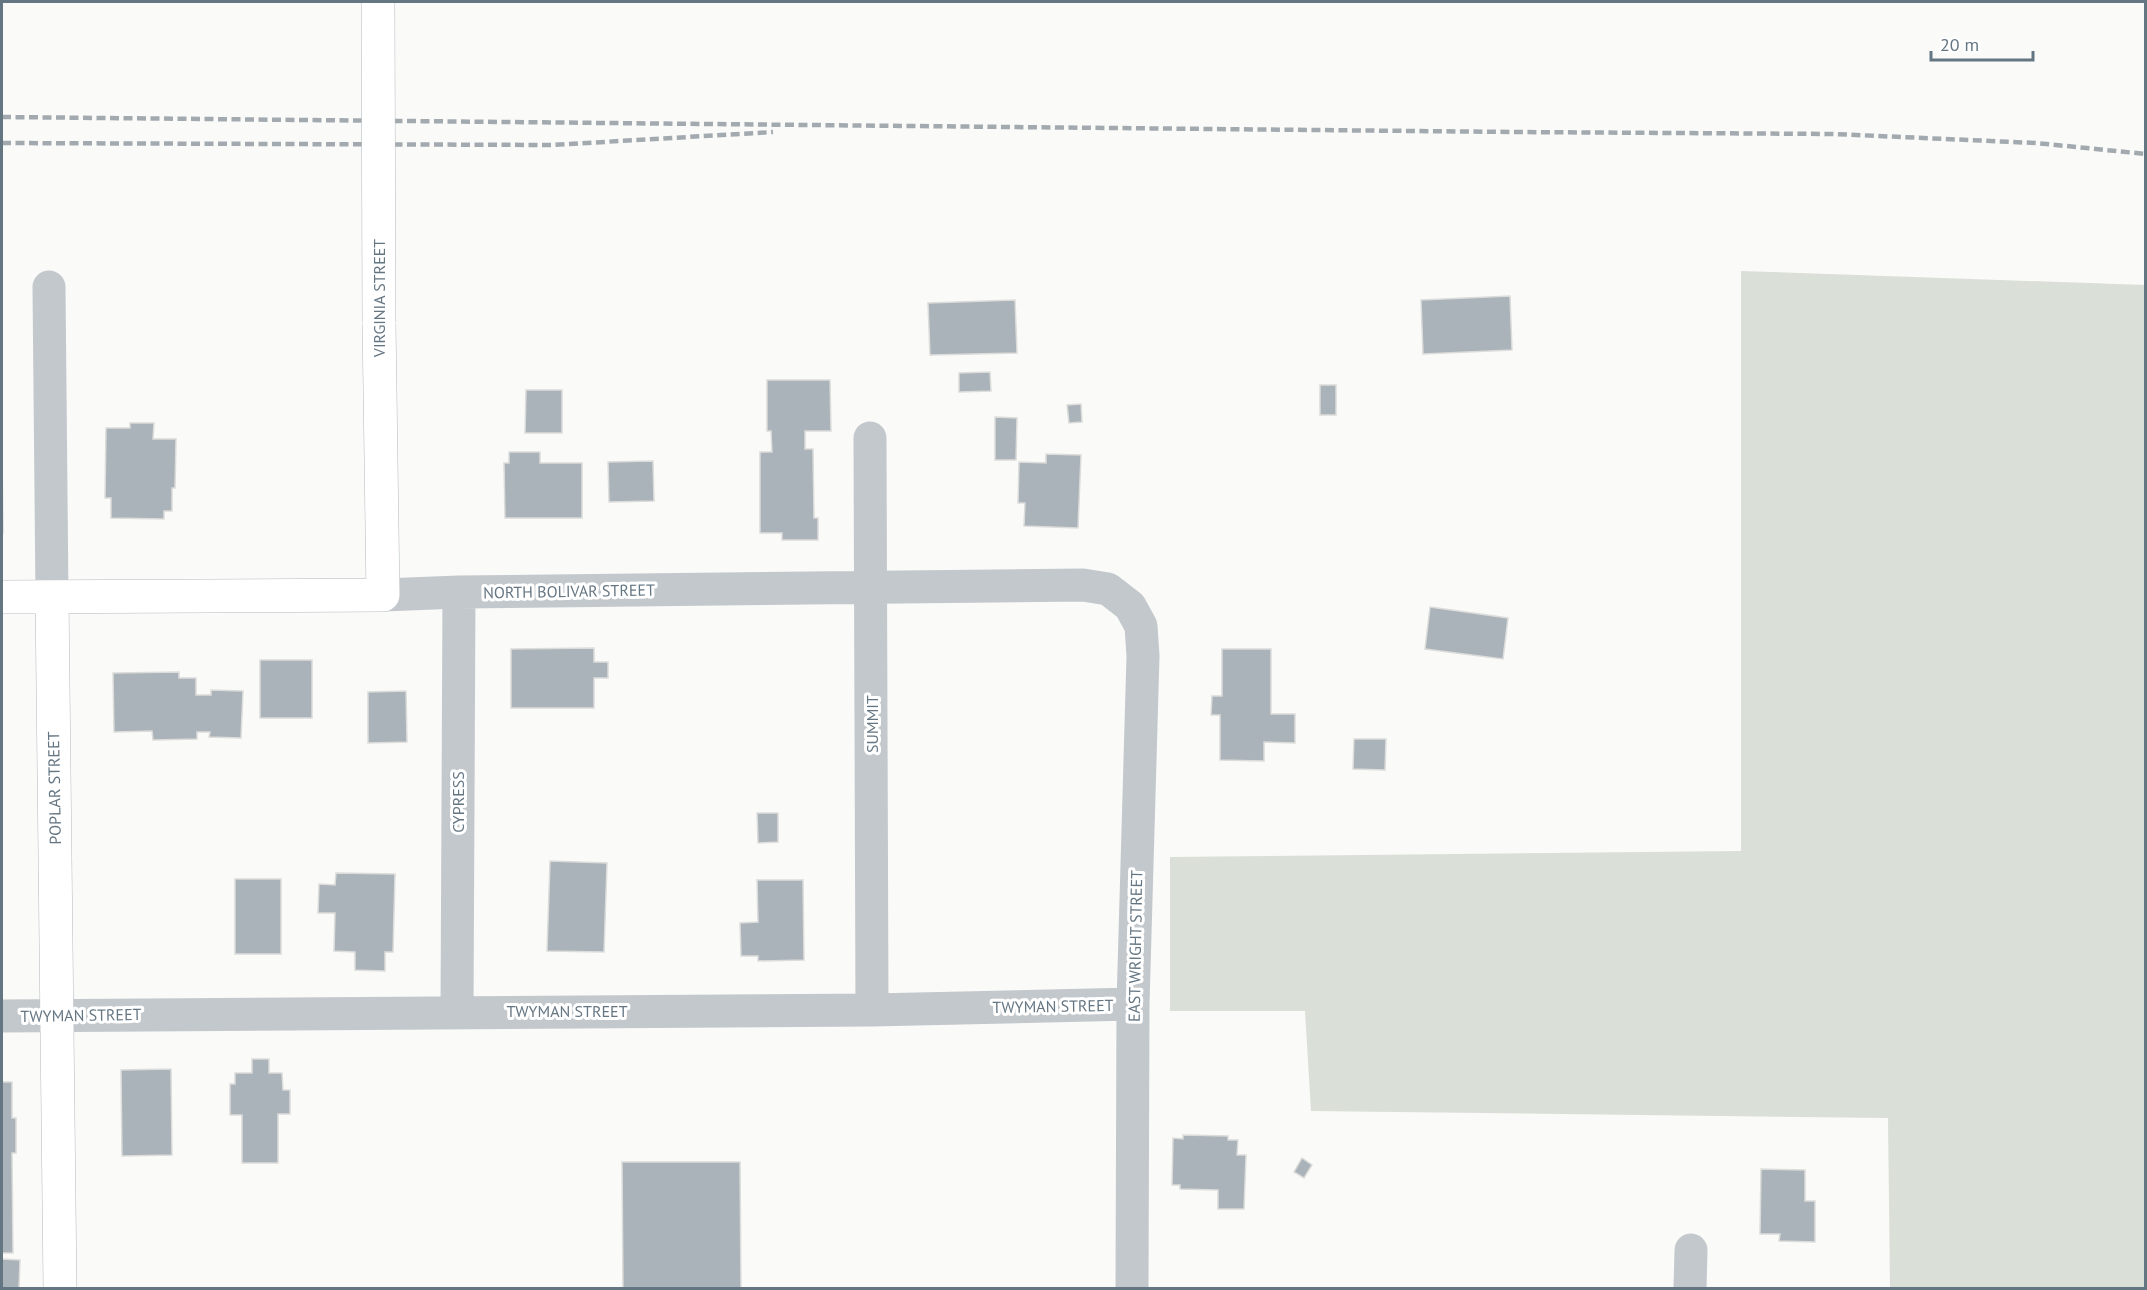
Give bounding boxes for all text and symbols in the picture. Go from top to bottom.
scale bar [1931,24,2033,62]
text: 20 m [1940,33,1979,56]
street label: VIRGINIA STREET [369,239,389,358]
street label: NORTH BOLIVAR STREET [483,580,655,602]
street label: SUMMIT [862,695,882,753]
street label: POPLAR STREET [43,731,65,845]
street label: CYPRESS [448,771,468,833]
street label: EAST WRIGHT STREET [1124,870,1146,1022]
street label: TWYMAN STREET [992,995,1114,1017]
street label: TWYMAN STREET [506,1001,628,1021]
street label: TWYMAN STREET [20,1004,142,1026]

